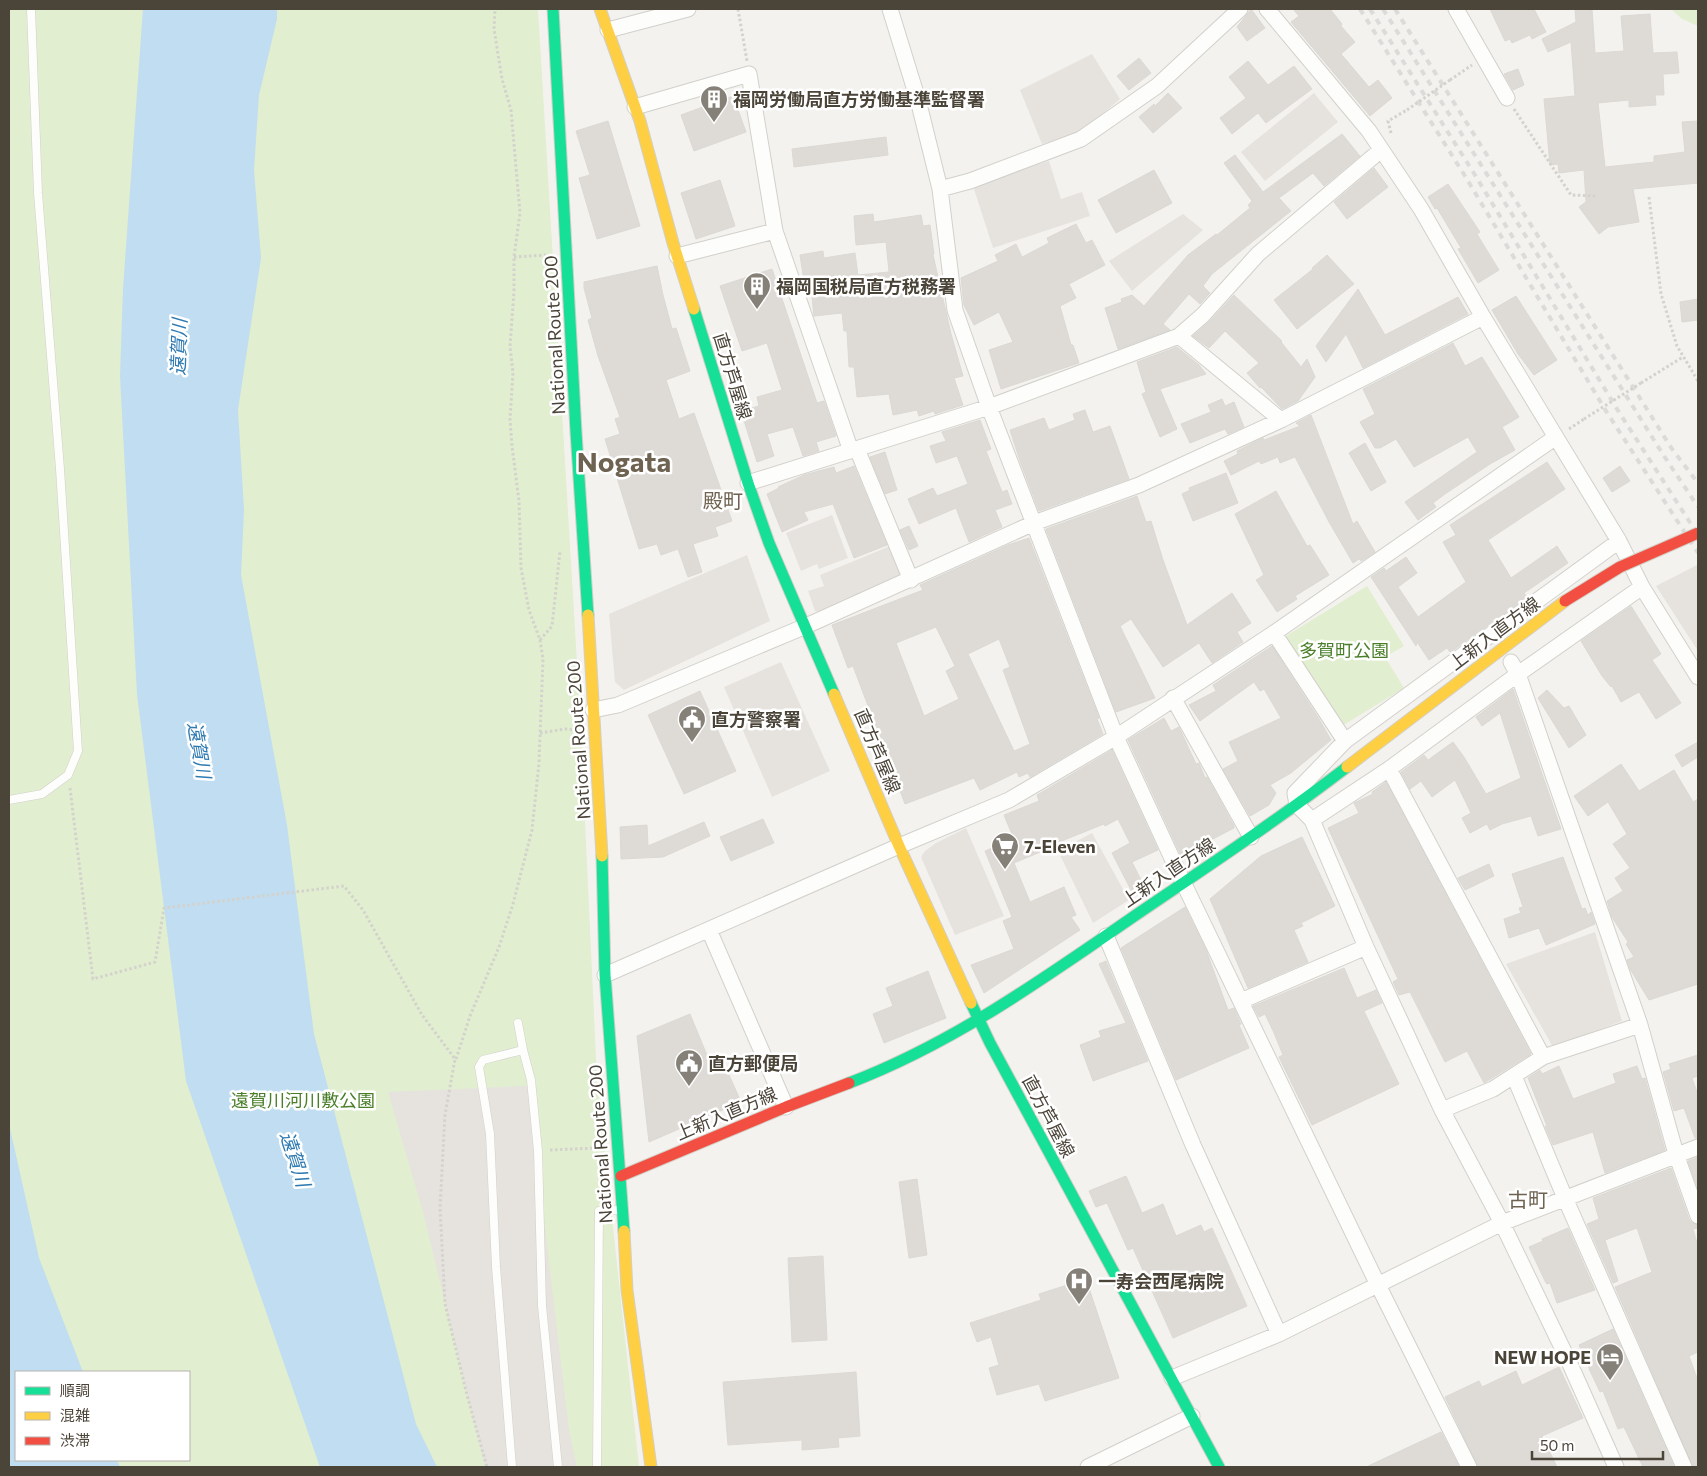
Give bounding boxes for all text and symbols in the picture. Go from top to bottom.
building icon: 福岡労働局直方労働基準監督署 [699,84,729,123]
place label: 福岡労働局直方労働基準監督署 [733,88,985,110]
street label: National Route 200 [539,255,569,415]
building icon: 福岡国税局直方税務署 [742,271,772,310]
place label: 福岡国税局直方税務署 [776,275,956,297]
water label: 遠賀川 [166,316,191,376]
street label: 直方芦屋線 [709,330,757,422]
district label: Nogata [577,444,671,478]
district label: 殿町 [703,488,743,512]
street label: 上新入直方線 [1444,592,1544,674]
park label: 多賀町公園 [1299,639,1389,661]
street label: National Route 200 [561,660,595,820]
public building icon: 直方警察署 [677,704,707,743]
street label: 直方芦屋線 [850,705,906,797]
place label: 直方警察署 [711,708,801,730]
water label: 遠賀川 [184,720,217,782]
supermarket icon: 7-Eleven [990,831,1020,870]
street label: 上新入直方線 [1117,833,1219,911]
place label: 7-Eleven [1024,835,1096,857]
public building icon: 直方郵便局 [674,1048,704,1087]
place label: 直方郵便局 [708,1052,798,1074]
street label: National Route 200 [583,1064,617,1224]
street label: 直方芦屋線 [1018,1071,1080,1161]
street label: 上新入直方線 [672,1082,780,1144]
park label: 遠賀川河川敷公園 [231,1089,375,1111]
water label: 遠賀川 [276,1128,316,1192]
district label: 古町 [1508,1187,1548,1211]
hospital icon: 一寿会西尾病院 [1064,1266,1094,1305]
place label: 一寿会西尾病院 [1098,1270,1224,1292]
hotel icon: NEW HOPE [1595,1342,1625,1381]
place label: NEW HOPE [1494,1346,1591,1368]
legend [15,1371,190,1461]
text: 順調 [60,1381,90,1399]
text: 混雑 [60,1406,90,1424]
scale bar [1532,1428,1663,1460]
text: 渋滞 [60,1431,90,1449]
text: 50 m [1540,1436,1574,1454]

